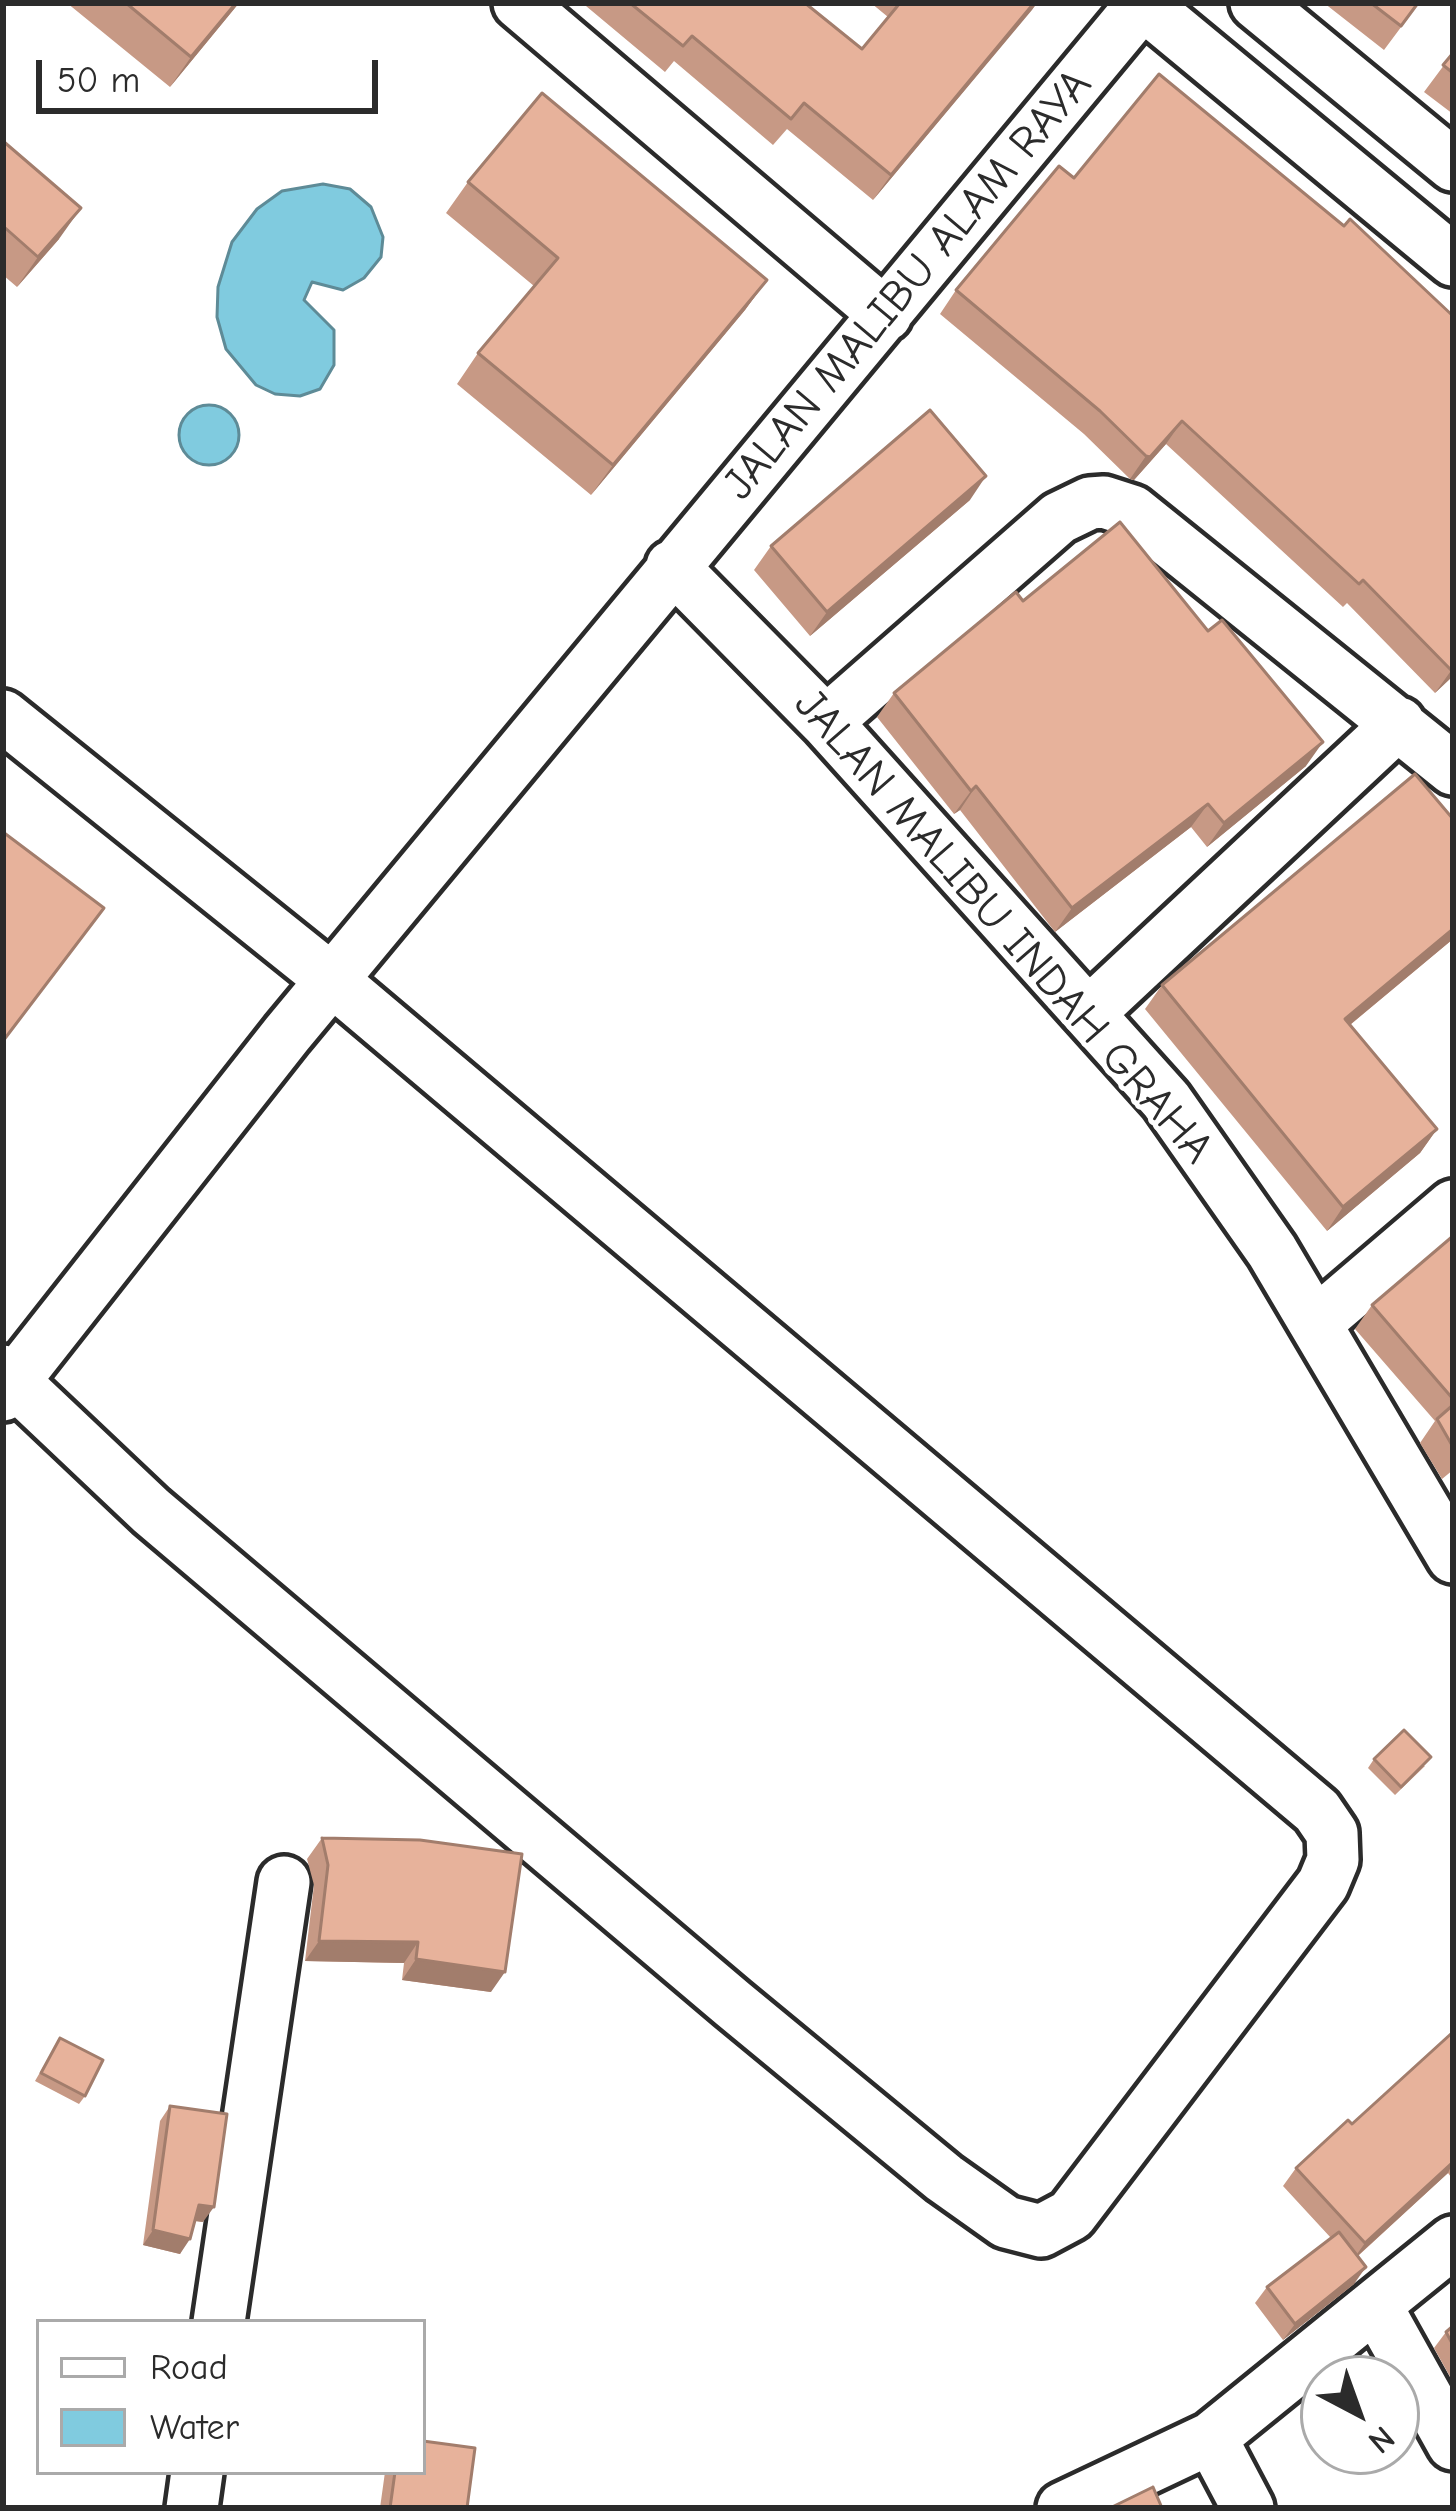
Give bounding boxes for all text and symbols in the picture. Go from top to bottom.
scale bar [42,36,384,110]
street label: JALAN MALIBU ALAM RAYA [712,59,1104,511]
text: 50 m [57,60,140,101]
street label: JALAN MALIBU INDAH GRAHA [782,679,1224,1175]
legend [36,2319,426,2475]
text: Road [150,2347,228,2388]
north arrow [1300,2355,1420,2475]
text: Water [150,2407,239,2448]
text: N [1361,2419,1402,2461]

